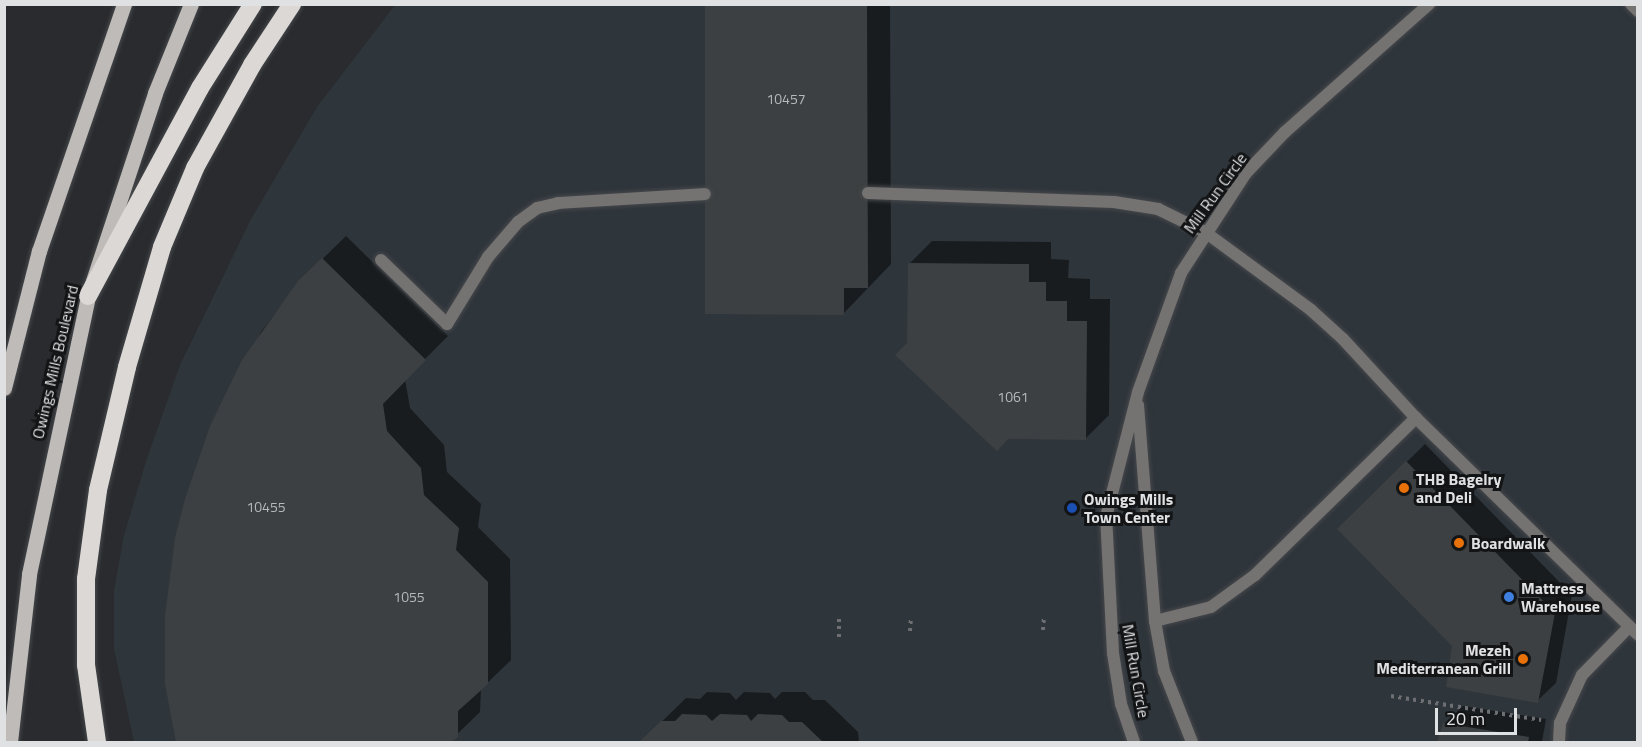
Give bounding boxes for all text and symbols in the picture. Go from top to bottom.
house number: 10457 [766,91,806,107]
street label: Mill Run Circle [1179,149,1251,237]
street label: Owings Mills Boulevard [28,283,82,441]
house number: 1061 [997,389,1029,405]
place label: THB Bagelry and Deli [1416,469,1501,507]
marker: THB Bagelry and Deli [1397,481,1411,495]
place label: Owings Mills Town Center [1084,489,1173,527]
house number: 10455 [246,499,286,515]
marker: Owings Mills Town Center [1065,501,1079,515]
place label: Boardwalk [1471,533,1545,553]
marker: Boardwalk [1452,536,1466,550]
place label: Mattress Warehouse [1521,578,1600,616]
house number: 1055 [393,589,425,605]
marker: Mattress Warehouse [1502,590,1516,604]
street label: Mill Run Circle [1118,623,1154,719]
place label: Mezeh Mediterranean Grill [1376,640,1511,678]
marker: Mezeh Mediterranean Grill [1516,652,1530,666]
scale bar [1438,696,1520,734]
text: 20 m [1446,705,1485,732]

